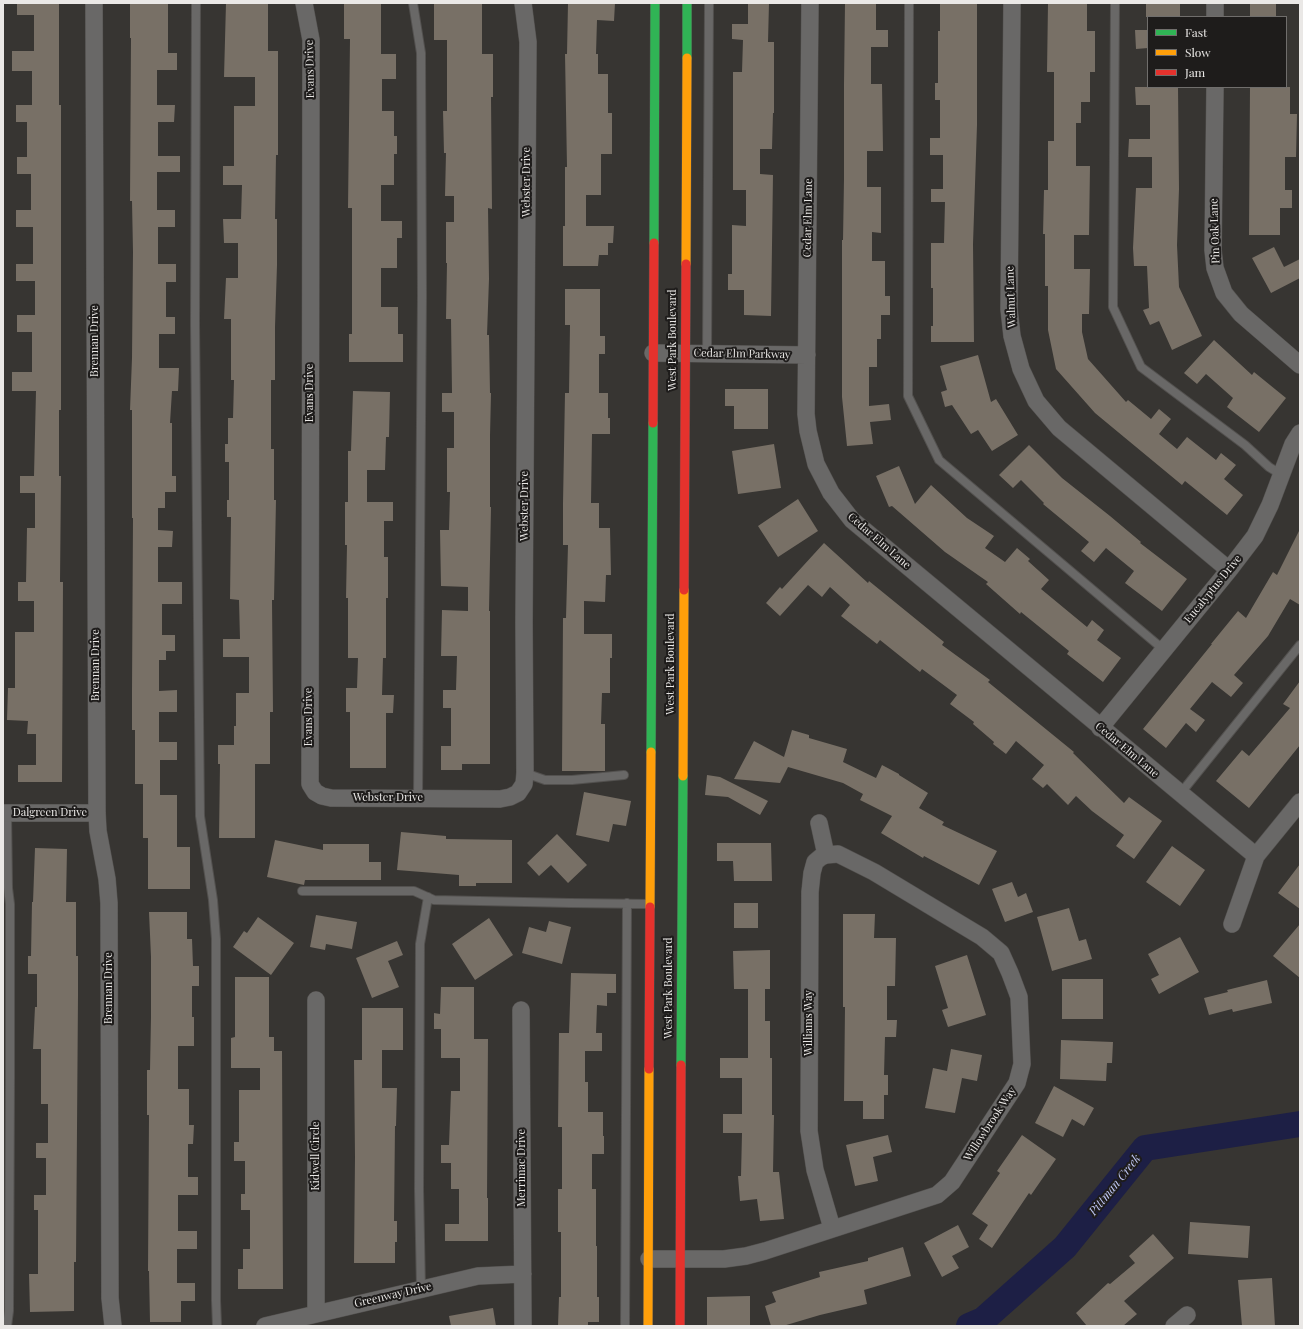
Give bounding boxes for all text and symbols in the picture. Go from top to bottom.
legend [1147,16,1287,88]
text: Fast [1185,24,1207,40]
street label: Evans Drive [303,40,317,98]
text: Slow [1185,44,1211,60]
text: Jam [1185,64,1205,80]
street label: Webster Drive [520,147,534,217]
street label: Cedar Elm Lane [801,178,815,258]
street label: Pin Oak Lane [1207,198,1223,264]
street label: Walnut Lane [1003,266,1019,328]
street label: West Park Boulevard [666,289,680,391]
street label: Brennan Drive [88,305,102,377]
street label: Cedar Elm Parkway [693,347,791,361]
street label: Evans Drive [303,364,317,422]
street label: Webster Drive [518,471,532,541]
street label: Cedar Elm Lane [845,510,913,572]
street label: Eucalyptus Drive [1181,552,1245,626]
street label: West Park Boulevard [664,613,678,715]
street label: Brennan Drive [89,629,103,701]
street label: Evans Drive [302,688,316,746]
street label: Cedar Elm Lane [1092,720,1162,780]
street label: Webster Drive [353,791,423,805]
street label: Dalgreen Drive [13,806,87,820]
street label: West Park Boulevard [662,937,676,1039]
street label: Brennan Drive [102,952,116,1024]
street label: Williams Way [802,990,816,1056]
street label: Willowbrook Way [961,1085,1019,1163]
street label: Kidwell Circle [309,1121,323,1191]
street label: Merrimac Drive [515,1129,529,1207]
water label: Pittman Creek [1086,1152,1144,1218]
street label: Greenway Drive [353,1280,433,1310]

